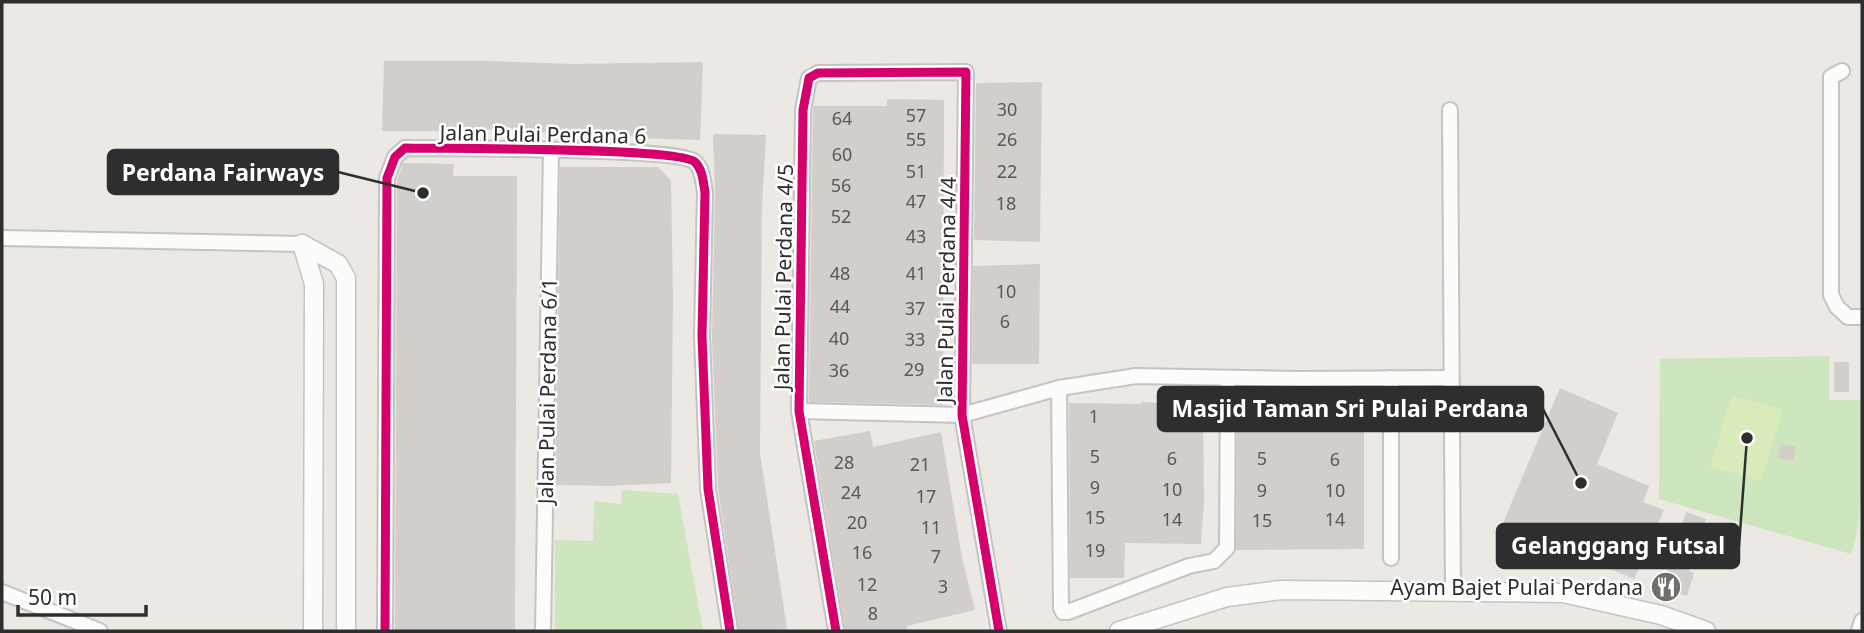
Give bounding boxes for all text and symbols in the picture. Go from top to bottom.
house number: 30 [997,97,1017,121]
house number: 57 [906,103,926,127]
house number: 64 [832,106,852,130]
street label: Jalan Pulai Perdana 6 [437,118,647,150]
house number: 55 [906,127,926,151]
house number: 26 [997,127,1017,151]
house number: 60 [832,142,852,166]
callout: Perdana Fairways [108,150,338,194]
text: Perdana Fairways [122,156,324,188]
house number: 51 [906,159,926,183]
house number: 22 [997,159,1017,183]
street label: Jalan Pulai Perdana 4/5 [767,164,799,392]
house number: 56 [831,173,851,197]
street label: Jalan Pulai Perdana 4/4 [930,177,962,405]
house number: 47 [906,189,926,213]
house number: 18 [996,191,1016,215]
house number: 52 [831,204,851,228]
house number: 43 [906,224,926,248]
house number: 48 [830,261,850,285]
house number: 41 [906,261,926,285]
street label: Jalan Pulai Perdana 6/1 [531,278,563,506]
house number: 10 [996,279,1016,303]
house number: 44 [830,294,850,318]
house number: 37 [905,296,925,320]
house number: 6 [1000,309,1010,333]
house number: 40 [829,326,849,350]
house number: 33 [905,327,925,351]
house number: 29 [904,357,924,381]
house number: 36 [829,358,849,382]
callout: Masjid Taman Sri Pulai Perdana [1158,387,1543,431]
text: Masjid Taman Sri Pulai Perdana [1171,392,1529,424]
house number: 1 [1089,404,1099,428]
house number: 5 [1090,444,1100,468]
house number: 6 [1167,446,1177,470]
house number: 5 [1257,446,1267,470]
house number: 6 [1330,447,1340,471]
house number: 28 [834,450,854,474]
house number: 21 [910,452,930,476]
house number: 9 [1090,475,1100,499]
house number: 10 [1162,477,1182,501]
house number: 9 [1257,478,1267,502]
house number: 10 [1325,478,1345,502]
house number: 24 [841,480,861,504]
house number: 17 [916,484,936,508]
house number: 15 [1085,505,1105,529]
house number: 14 [1162,507,1182,531]
house number: 14 [1325,507,1345,531]
house number: 15 [1252,508,1272,532]
house number: 20 [847,510,867,534]
house number: 11 [921,515,941,539]
callout: Gelanggang Futsal [1497,524,1739,568]
text: Gelanggang Futsal [1511,529,1725,561]
house number: 19 [1085,538,1105,562]
house number: 16 [852,540,872,564]
house number: 7 [931,544,941,568]
restaurant icon: Ayam Bajet Pulai Perdana [1649,570,1683,604]
house number: 12 [857,572,877,596]
place label: Ayam Bajet Pulai Perdana [1390,573,1643,601]
scale bar [18,574,145,618]
house number: 3 [938,574,948,598]
text: 50 m [28,583,77,611]
house number: 8 [868,601,878,625]

